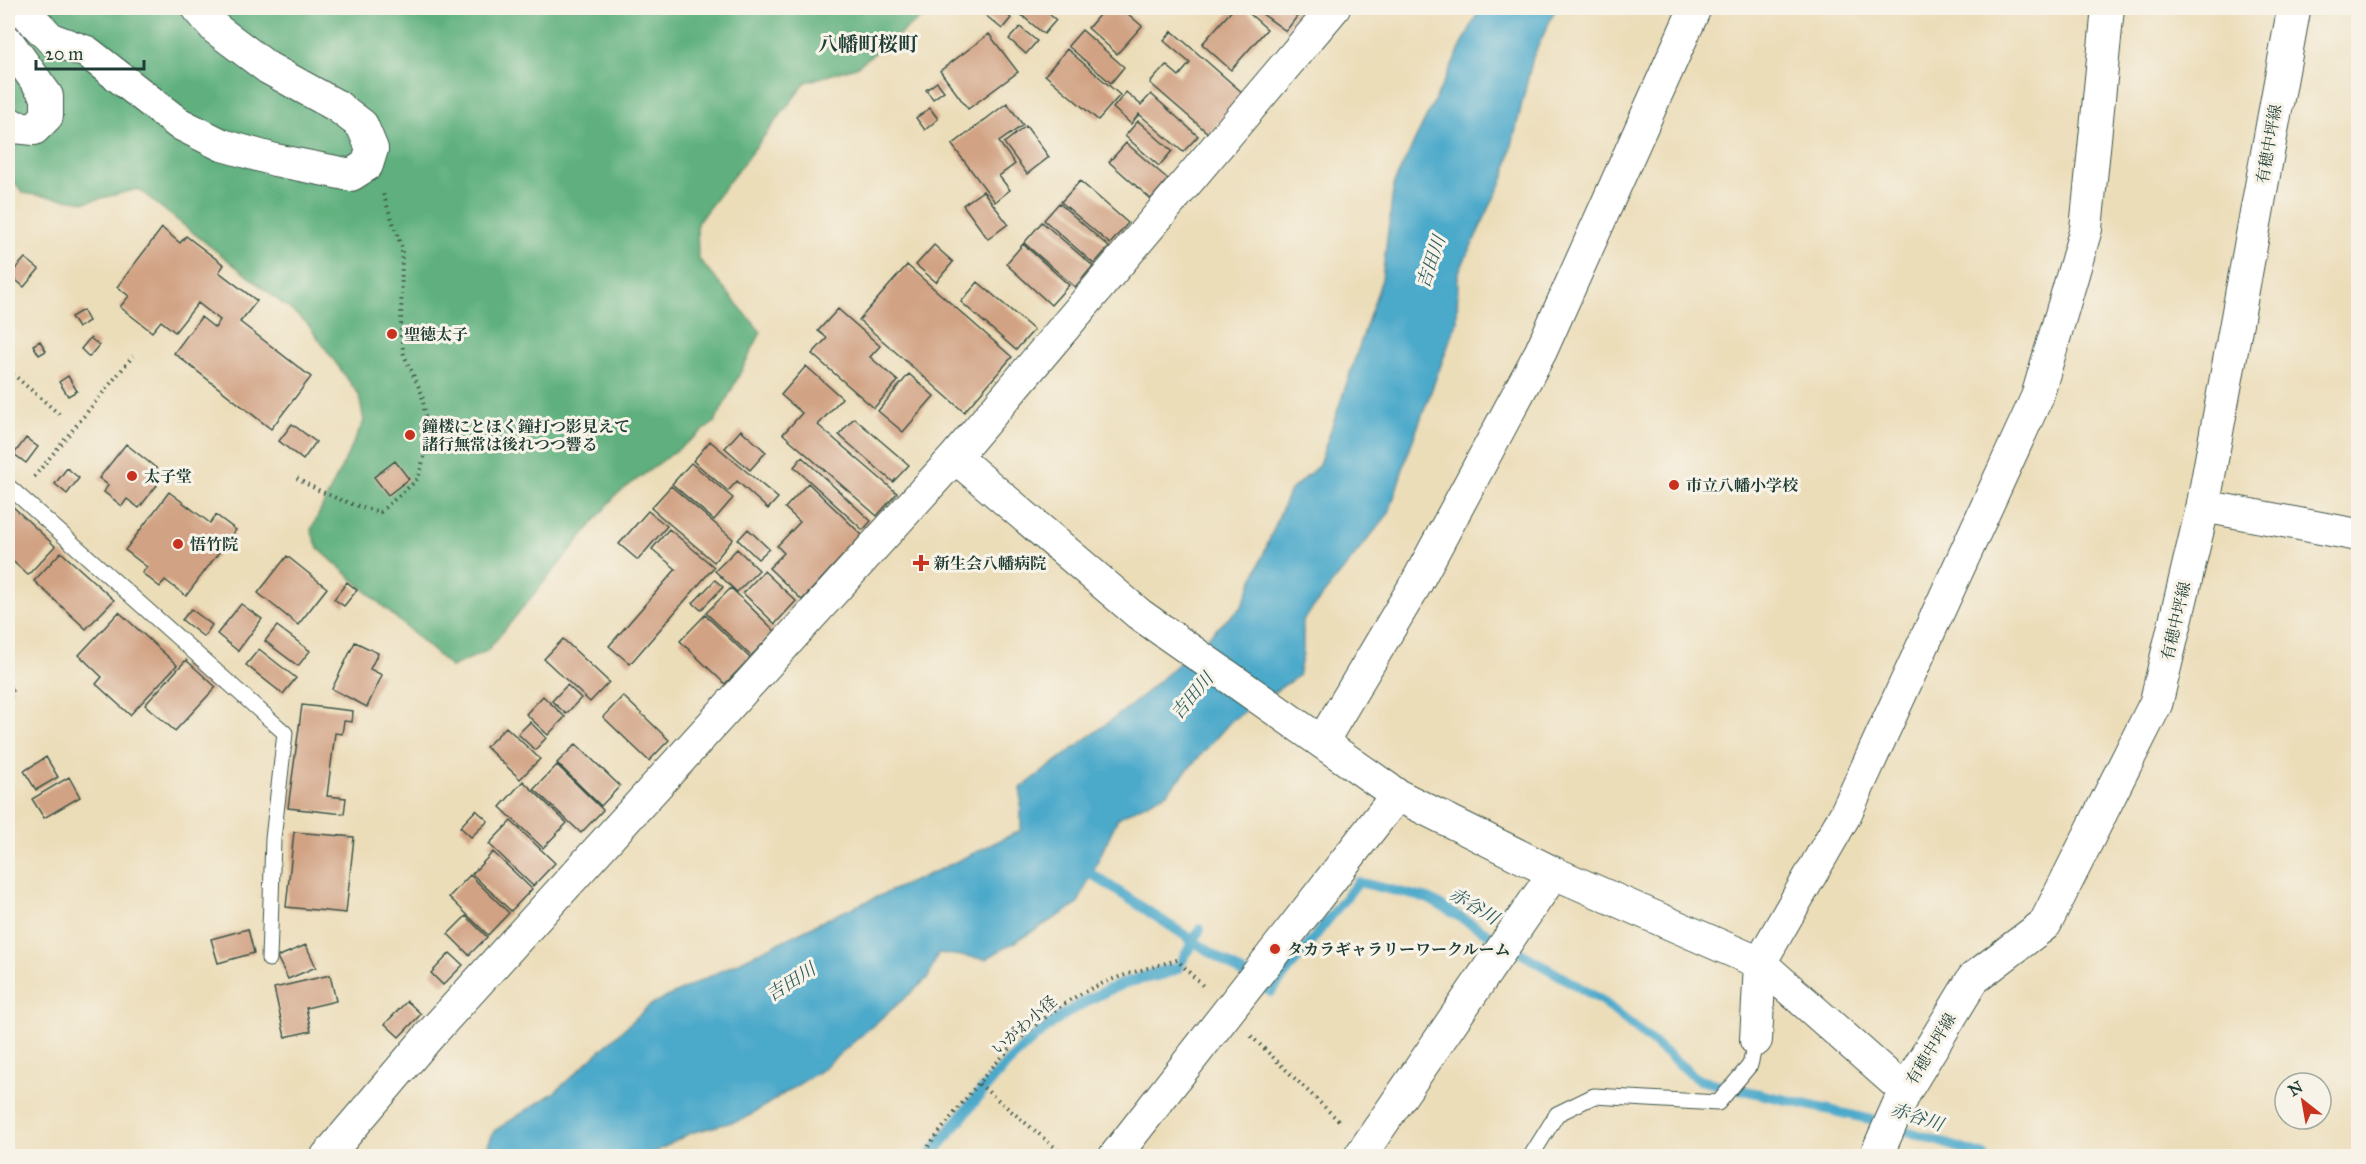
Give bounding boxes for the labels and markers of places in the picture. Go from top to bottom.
place label: 聖徳太子 [404,325,468,344]
marker: 聖徳太子 [385,327,399,341]
place label: 鐘楼にとほく鐘打つ影見えて 諸行無常は後れつつ響る [422,417,630,454]
marker: 鐘楼にとほく鐘打つ影見えて 諸行無常は後れつつ響る [403,428,417,442]
place label: 太子堂 [144,467,192,486]
marker: 太子堂 [125,469,139,483]
place label: 市立八幡小学校 [1686,476,1799,495]
marker: 市立八幡小学校 [1667,478,1681,492]
place label: 悟竹院 [190,535,238,554]
marker: 悟竹院 [171,537,185,551]
marker: 新生会八幡病院 [912,554,930,572]
place label: 新生会八幡病院 [933,554,1046,573]
place label: タカラギャラリーワークルーム [1287,940,1511,959]
marker: タカラギャラリーワークルーム [1268,942,1282,956]

